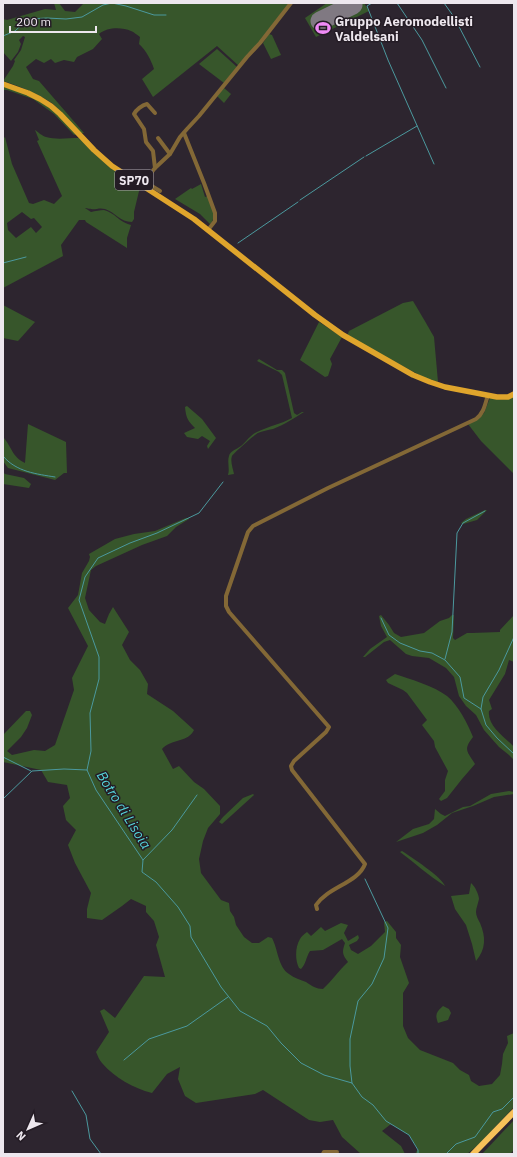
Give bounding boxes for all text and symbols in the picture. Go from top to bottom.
scale bar [10,8,96,34]
place label: Gruppo Aeromodellisti Valdelsani [335,13,473,45]
text: 200 m [16,14,51,29]
sports icon: Gruppo Aeromodellisti Valdelsani [314,19,332,37]
road number: SP70 [115,170,153,190]
water label: Botro di Lisoia [93,768,155,852]
north arrow [8,1109,48,1149]
text: N [13,1128,29,1144]

